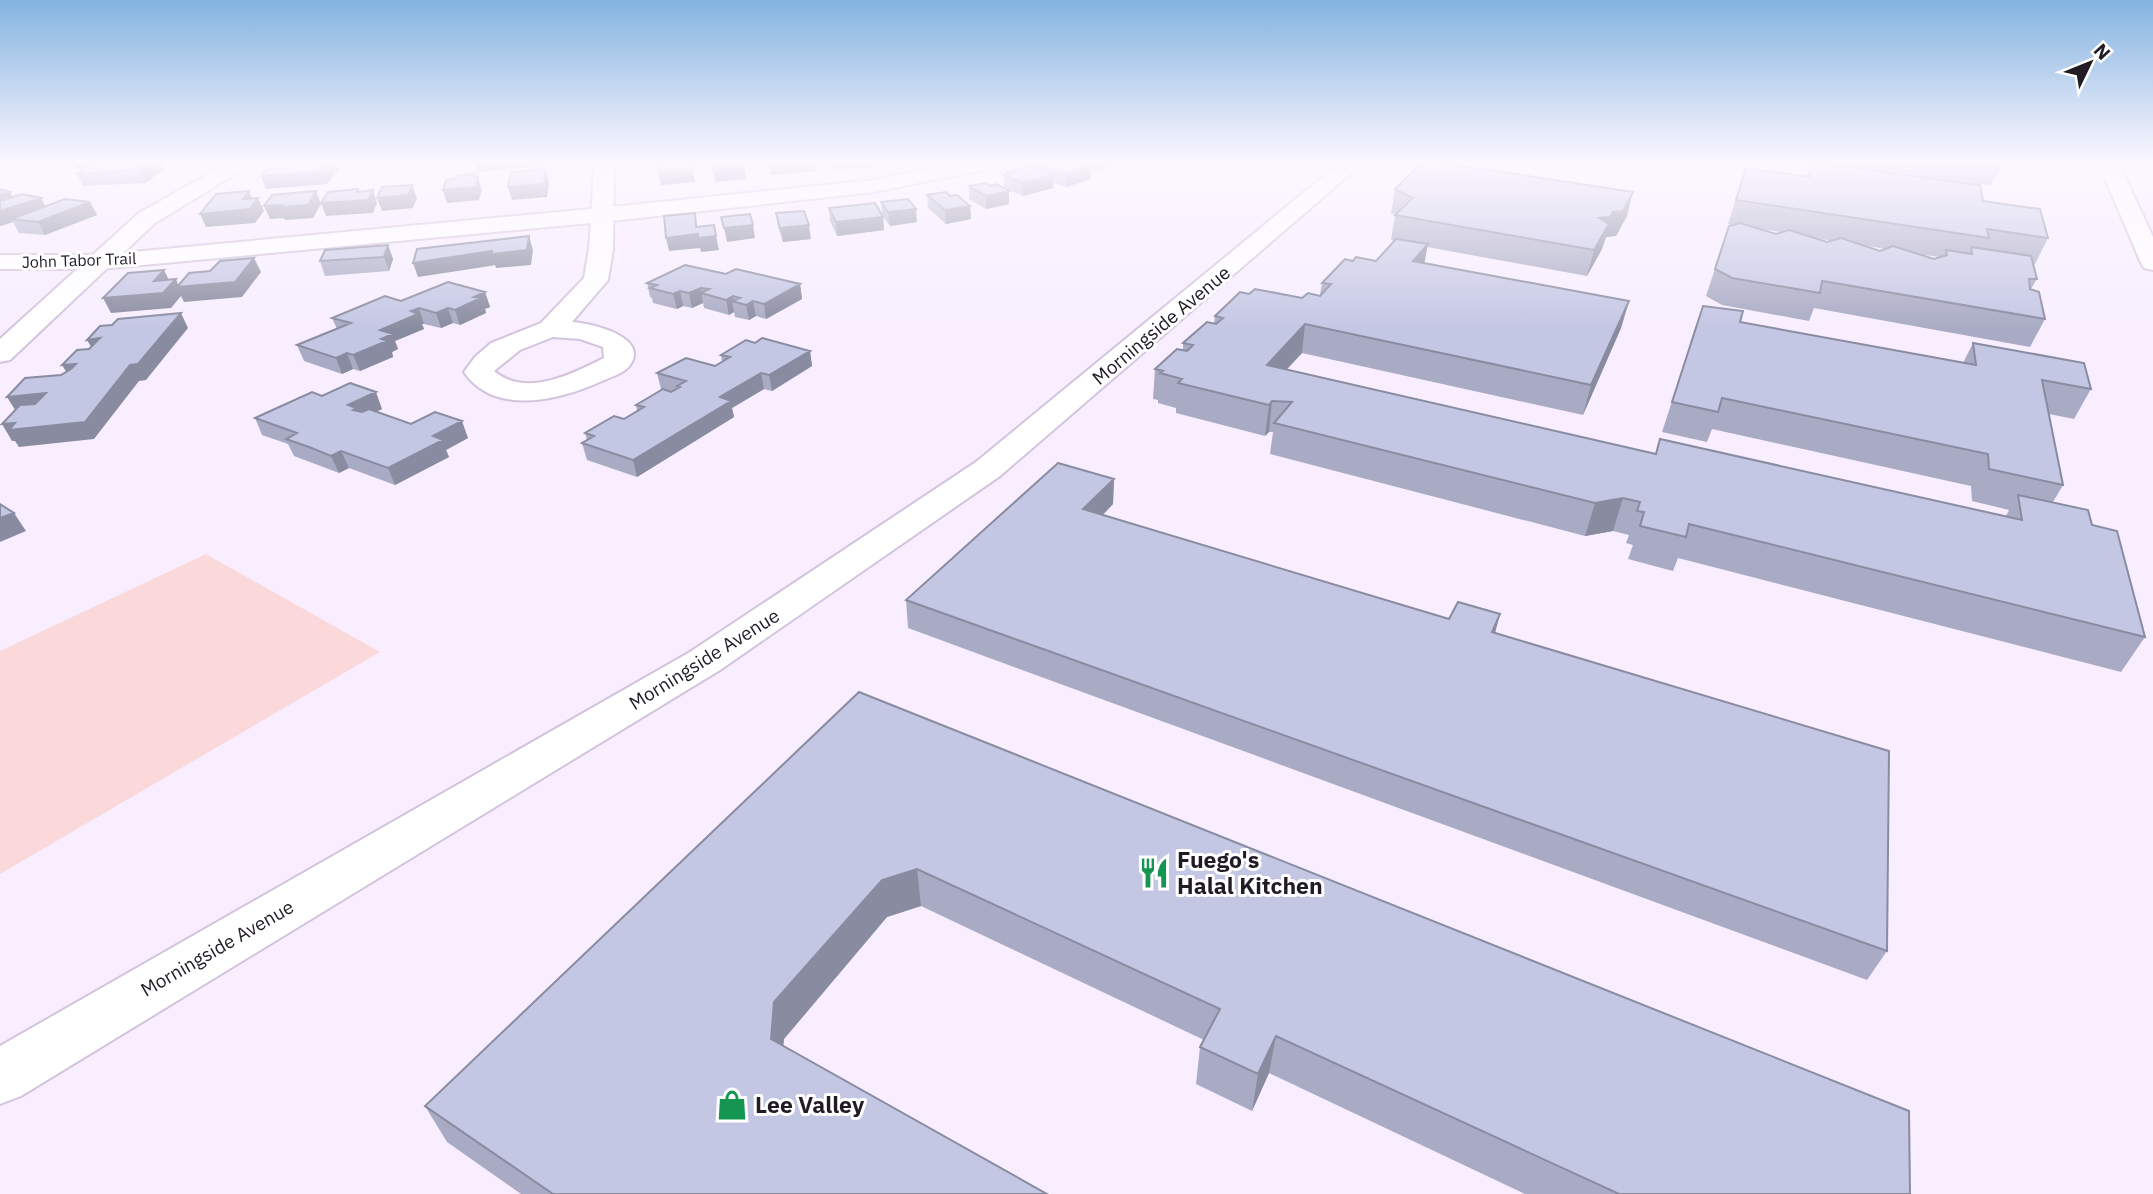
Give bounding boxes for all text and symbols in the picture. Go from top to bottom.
north arrow [2055,28,2125,98]
text: N [2089,38,2116,65]
street label: John Tabor Trail [21,248,137,272]
street label: Morningside Avenue [1087,260,1235,390]
street label: Morningside Avenue [624,603,784,715]
place label: Fuego's Halal Kitchen [1177,844,1323,900]
restaurant icon: Fuego's Halal Kitchen [1137,856,1171,890]
street label: Morningside Avenue [136,894,298,1002]
shop icon: Lee Valley [715,1088,749,1122]
place label: Lee Valley [755,1089,865,1119]

